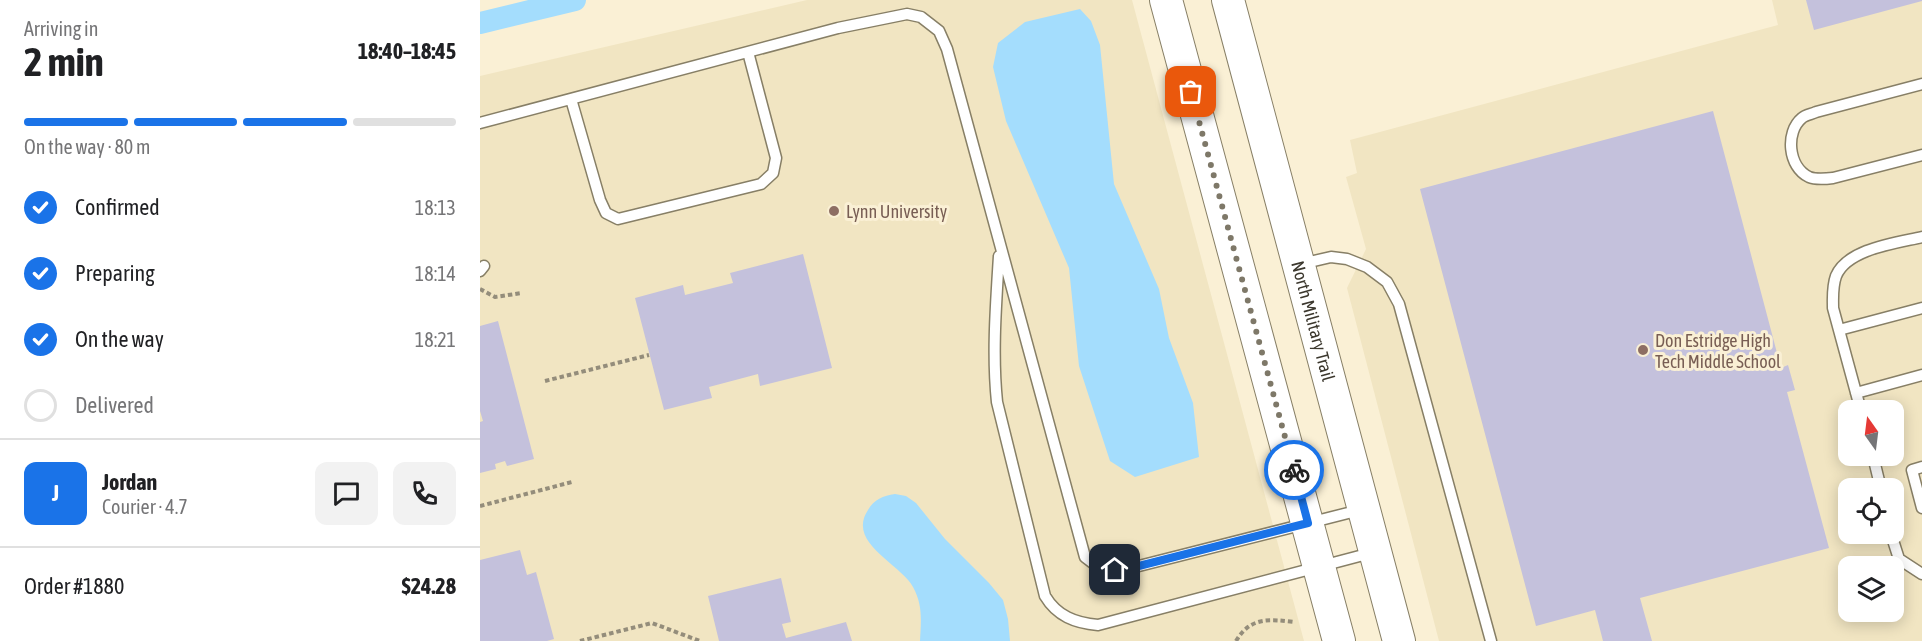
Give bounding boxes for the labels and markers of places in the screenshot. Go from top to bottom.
pin [1165,66,1216,117]
place label: Lynn University [846,201,947,222]
marker: Lynn University [827,204,841,218]
place label: Don Estridge High Tech Middle School [1655,330,1781,372]
marker: Don Estridge High Tech Middle School [1636,343,1650,357]
pin [1089,544,1140,595]

